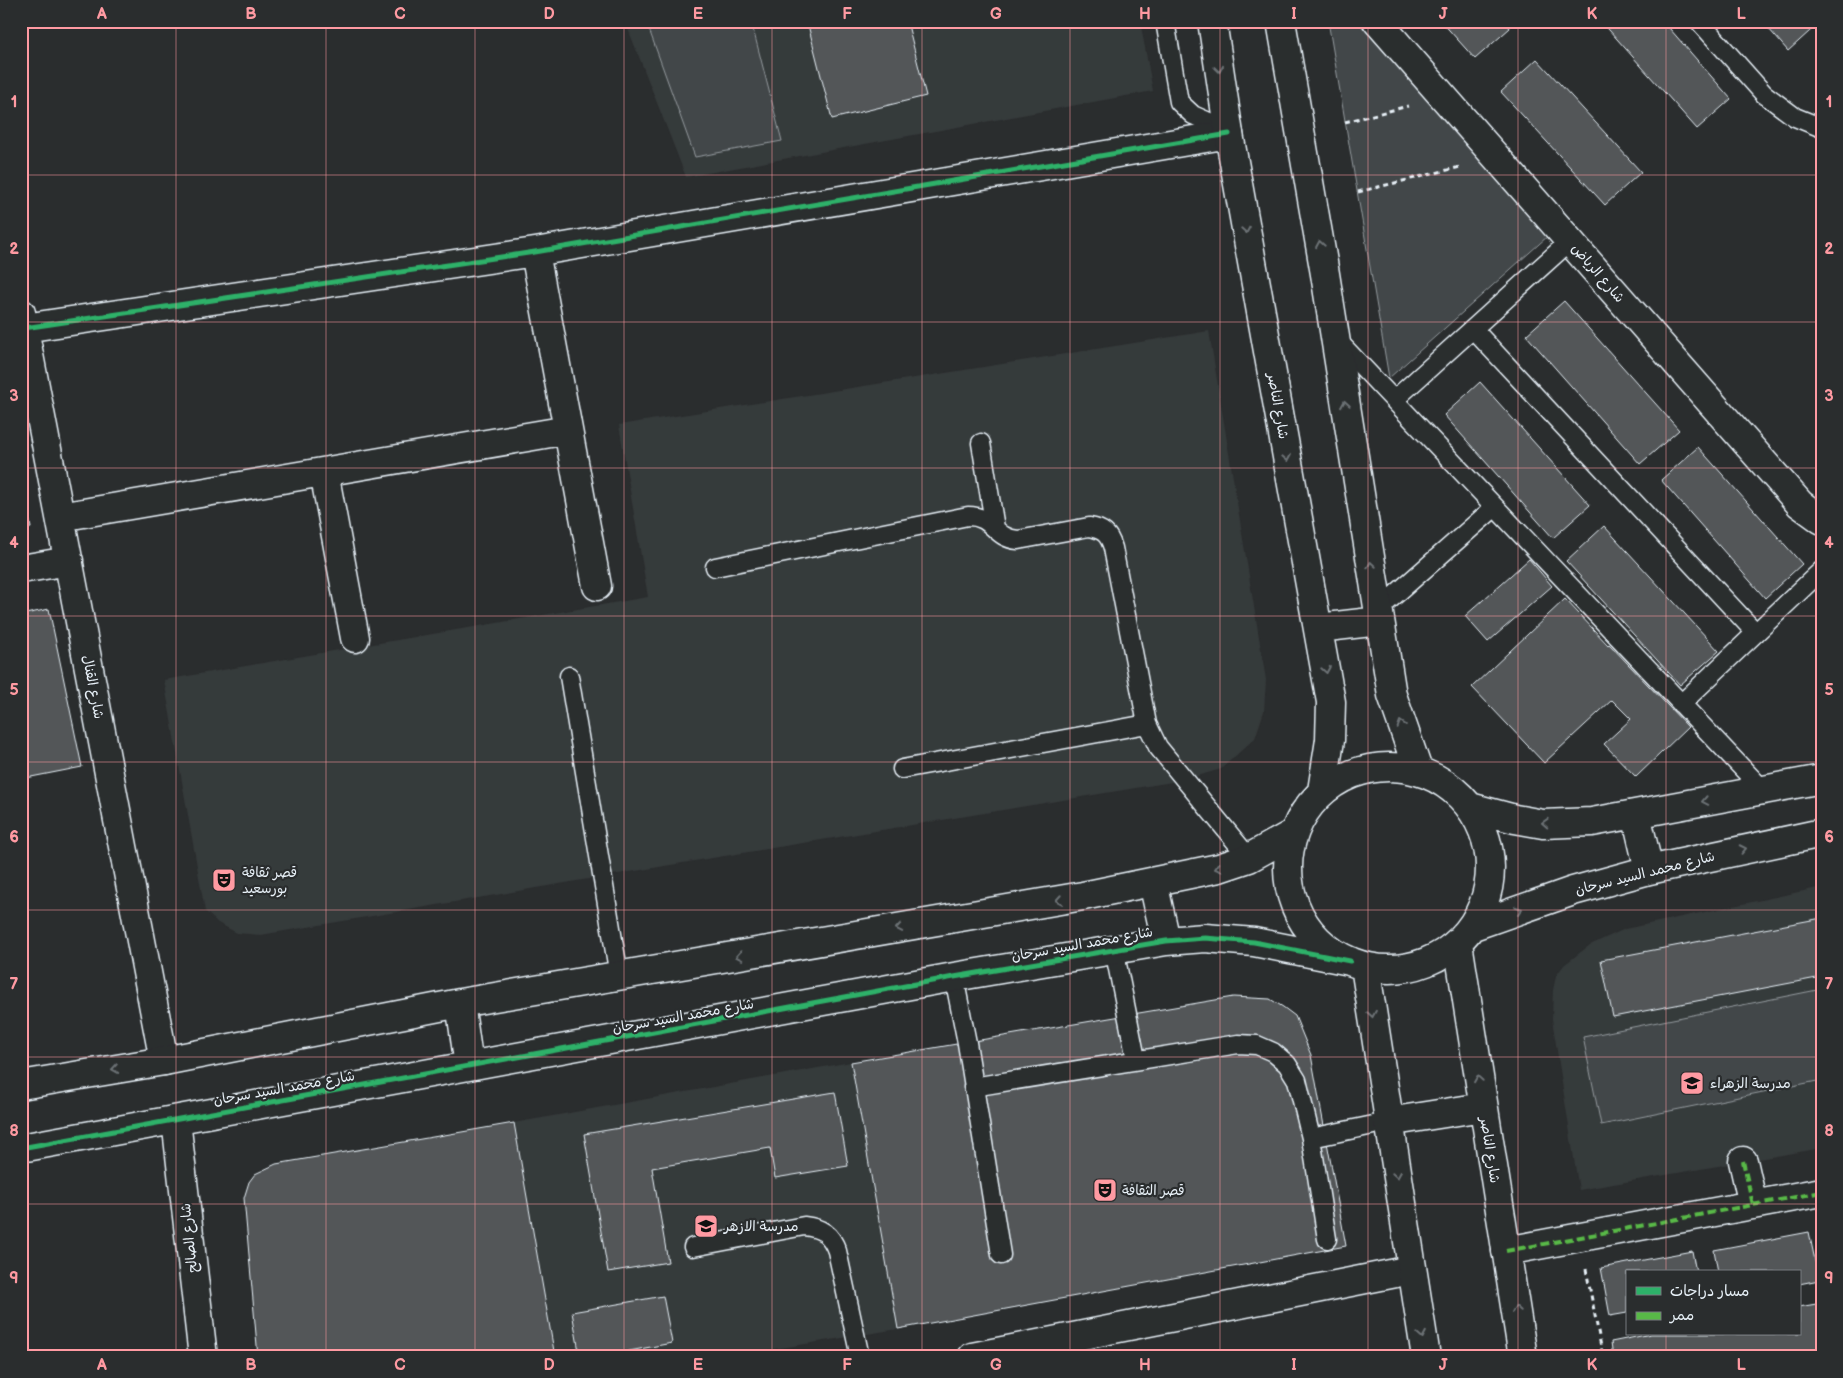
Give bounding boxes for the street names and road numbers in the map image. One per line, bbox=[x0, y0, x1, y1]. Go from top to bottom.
street label: شارع الرياض bbox=[1567, 240, 1628, 307]
street label: شارع الناصر bbox=[1263, 371, 1292, 441]
street label: شارع القنال bbox=[77, 654, 108, 721]
street label: شارع محمد السيد سرحان bbox=[1573, 847, 1717, 900]
street label: شارع محمد السيد سرحان bbox=[1010, 923, 1154, 966]
street label: شارع محمد السيد سرحان bbox=[611, 995, 755, 1038]
street label: شارع محمد السيد سرحان bbox=[212, 1067, 356, 1110]
street label: شارع الناصر bbox=[1475, 1115, 1504, 1185]
street label: شارع الصالح bbox=[177, 1202, 202, 1274]

